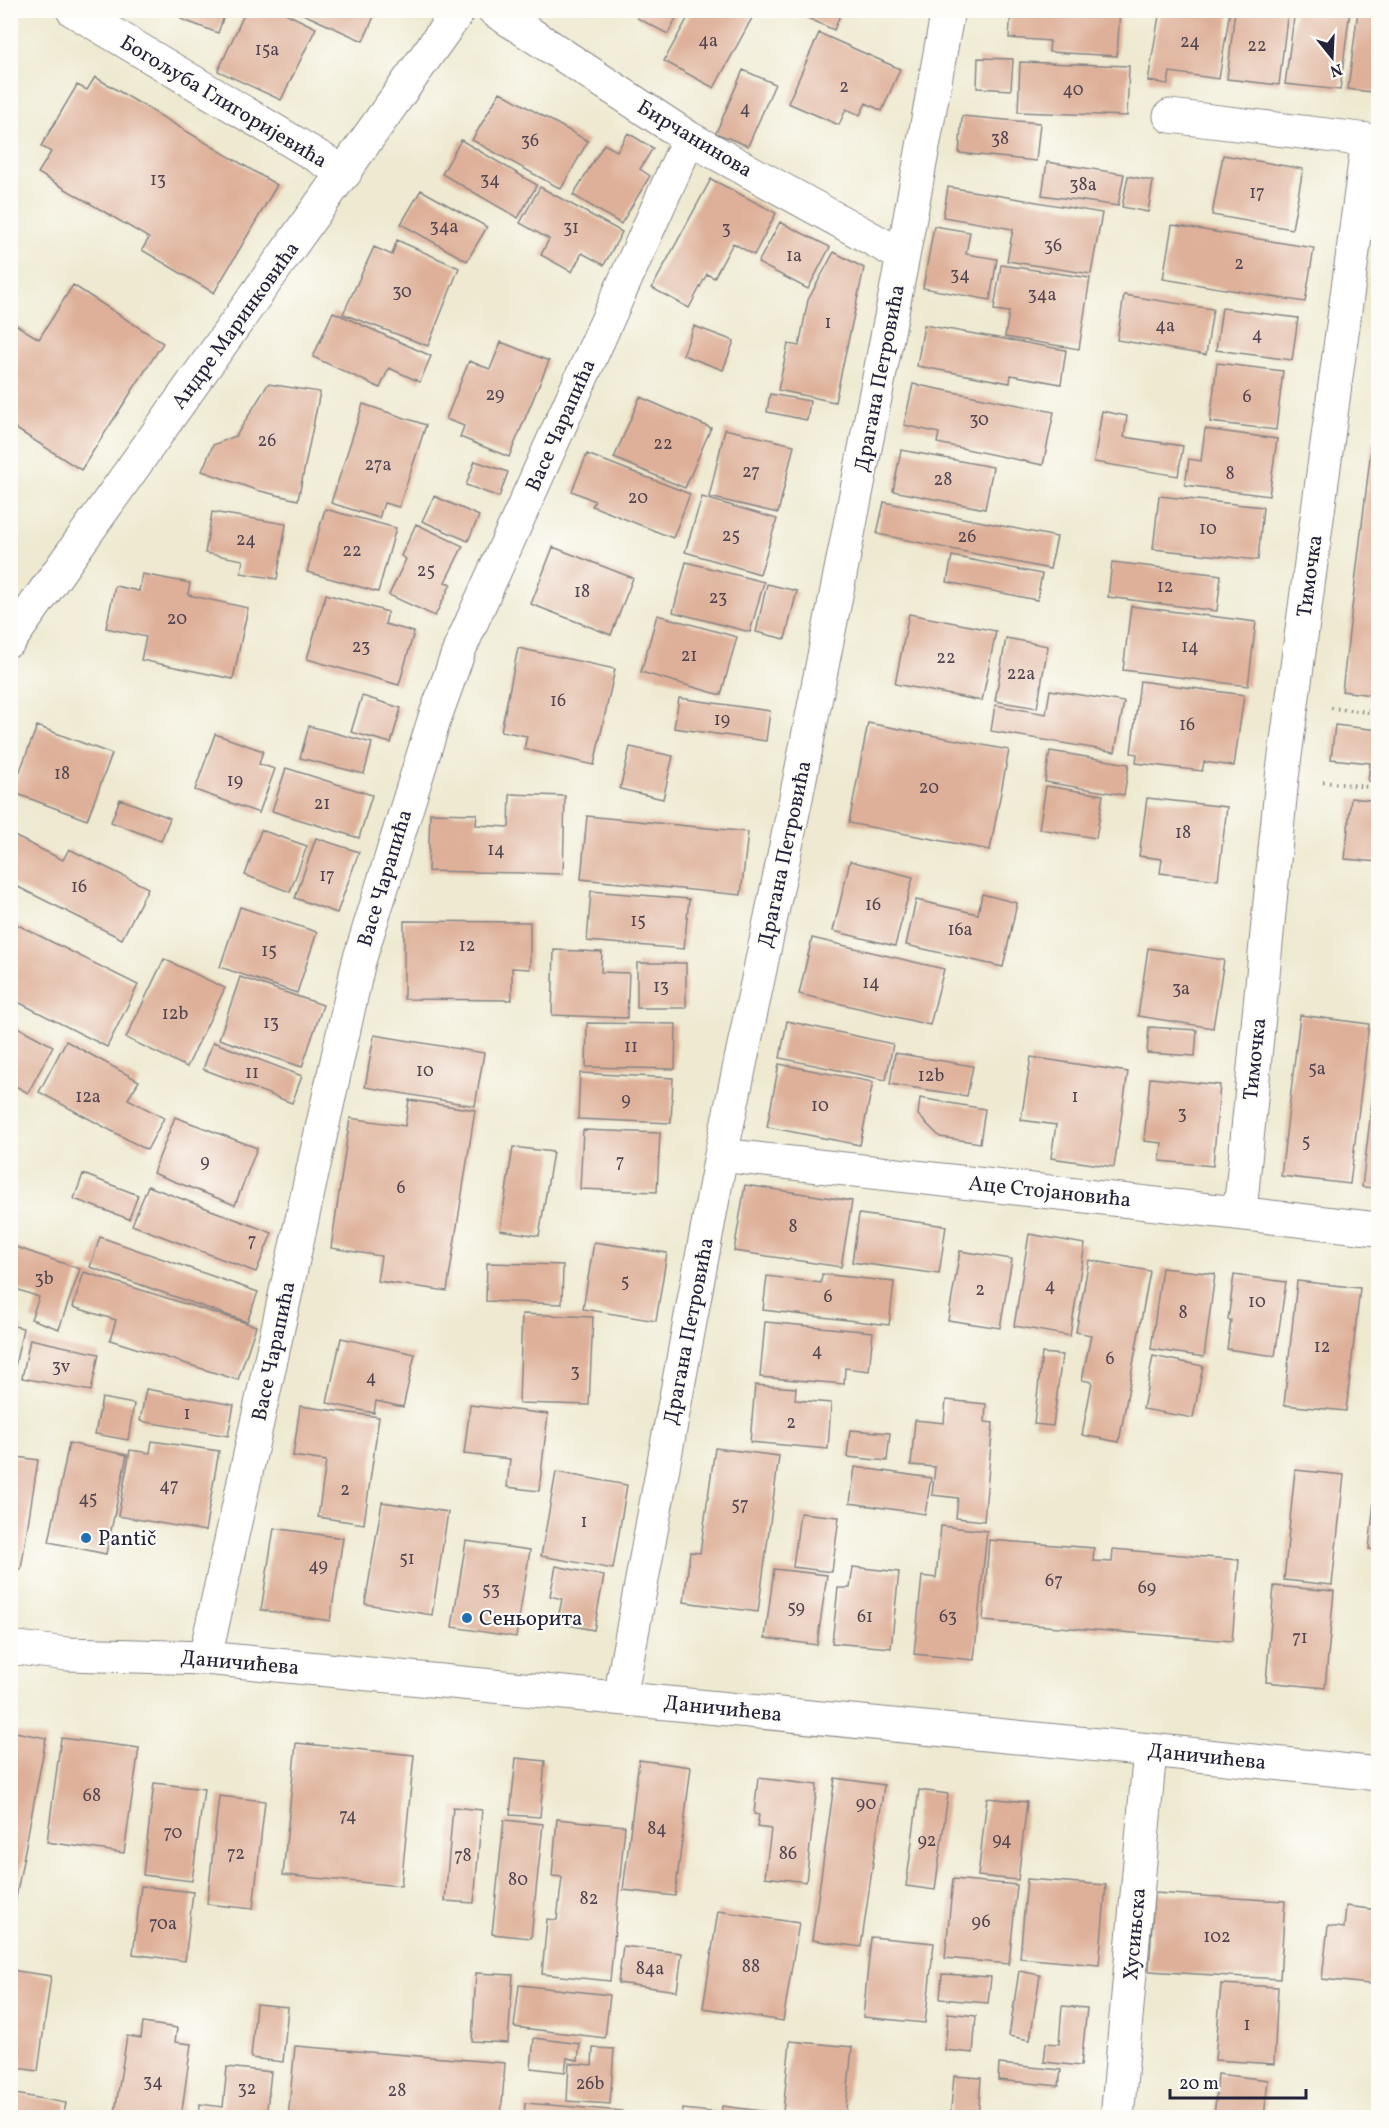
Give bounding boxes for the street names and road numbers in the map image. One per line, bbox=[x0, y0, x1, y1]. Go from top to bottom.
street label: Богољуба Глигоријевића bbox=[114, 29, 332, 176]
street label: Бирчанинова bbox=[631, 93, 757, 185]
street label: Андре Маринковића bbox=[165, 236, 307, 416]
street label: Драгана Петровића bbox=[848, 282, 913, 474]
street label: Васе Чарапића bbox=[519, 355, 604, 496]
street label: Тимочка bbox=[1290, 533, 1331, 619]
street label: Драгана Петровића bbox=[751, 758, 819, 950]
street label: Васе Чарапића bbox=[351, 806, 420, 951]
street label: Тимочка bbox=[1237, 1017, 1274, 1102]
street label: Аце Стојановића bbox=[967, 1170, 1133, 1215]
street label: Драгана Петровића bbox=[657, 1235, 722, 1427]
street label: Васе Чарапића bbox=[246, 1279, 303, 1424]
street label: Даничићева bbox=[179, 1644, 300, 1683]
street label: Даничићева bbox=[662, 1689, 783, 1730]
street label: Даничићева bbox=[1146, 1737, 1267, 1778]
street label: Хусињска bbox=[1117, 1887, 1154, 1982]

